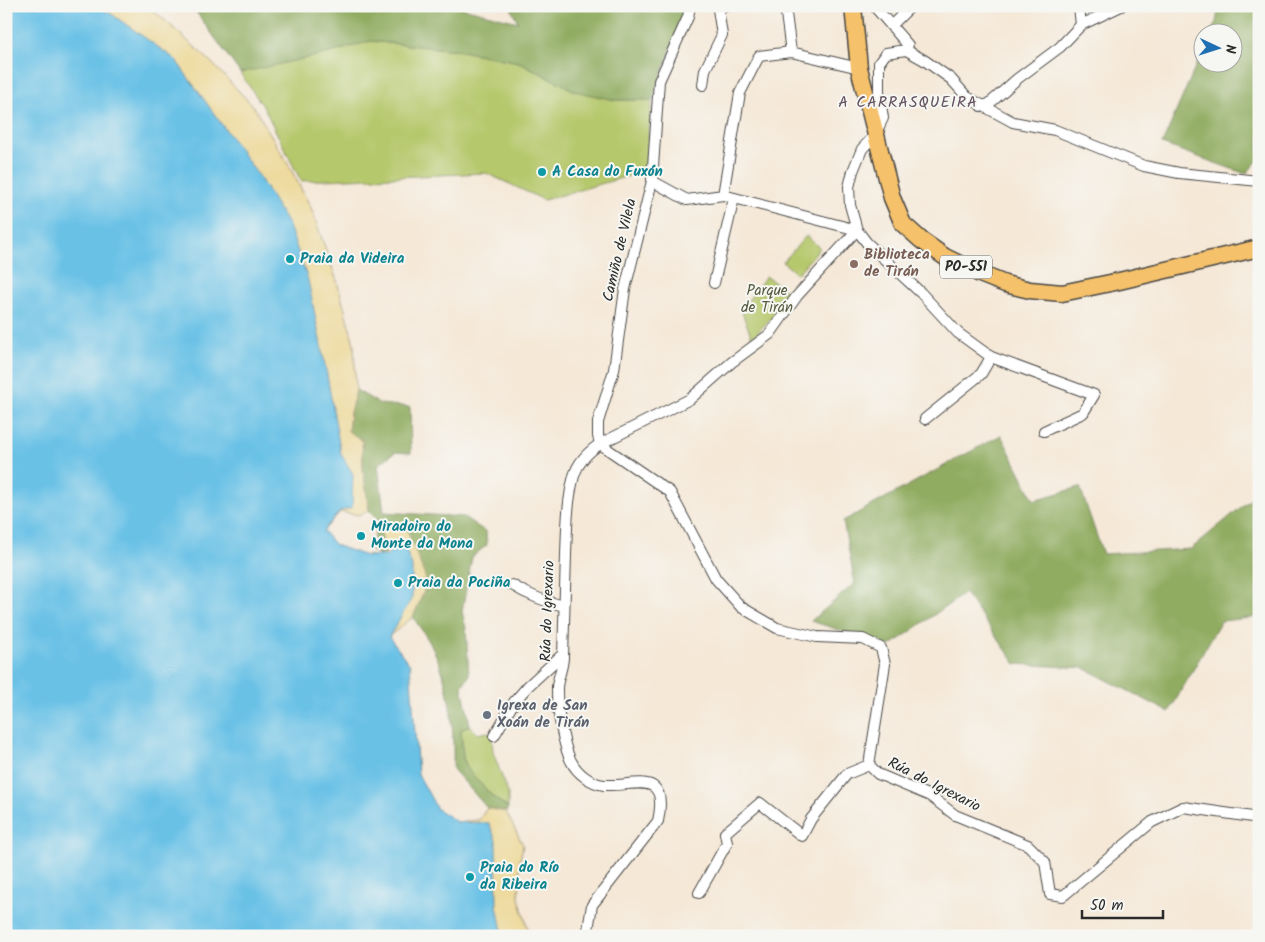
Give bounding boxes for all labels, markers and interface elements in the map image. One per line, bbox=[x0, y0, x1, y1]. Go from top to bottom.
north arrow bbox=[1192, 22, 1242, 72]
text: N bbox=[1219, 44, 1241, 54]
district label: A CARRASQUEIRA bbox=[838, 90, 978, 115]
place label: A Casa do Fuxón bbox=[552, 160, 663, 184]
marker: A Casa do Fuxón bbox=[536, 166, 548, 178]
street label: Camiño de Vilela bbox=[596, 196, 644, 304]
place label: Biblioteca de Tirán bbox=[864, 243, 930, 284]
place label: Praia da Videira bbox=[300, 247, 405, 271]
marker: Praia da Videira bbox=[284, 253, 296, 265]
road number: PO-551 bbox=[940, 256, 992, 278]
marker: Biblioteca de Tirán bbox=[848, 258, 860, 270]
park label: Parque de Tirán bbox=[741, 279, 793, 320]
place label: Miradoiro do Monte da Mona bbox=[371, 515, 473, 556]
marker: Miradoiro do Monte da Mona bbox=[355, 530, 367, 542]
street label: Rúa do Igrexario bbox=[534, 560, 562, 662]
place label: Praia da Pociña bbox=[408, 571, 511, 595]
marker: Praia da Pociña bbox=[392, 577, 404, 589]
place label: Igrexa de San Xoán de Tirán bbox=[496, 694, 589, 735]
marker: Igrexa de San Xoán de Tirán bbox=[481, 709, 493, 721]
street label: Rúa do Igrexario bbox=[883, 751, 985, 819]
place label: Praia do Río da Ribeira bbox=[480, 856, 559, 897]
marker: Praia do Río da Ribeira bbox=[464, 871, 476, 883]
scale bar bbox=[1082, 887, 1164, 919]
text: 50 m bbox=[1090, 894, 1124, 918]

